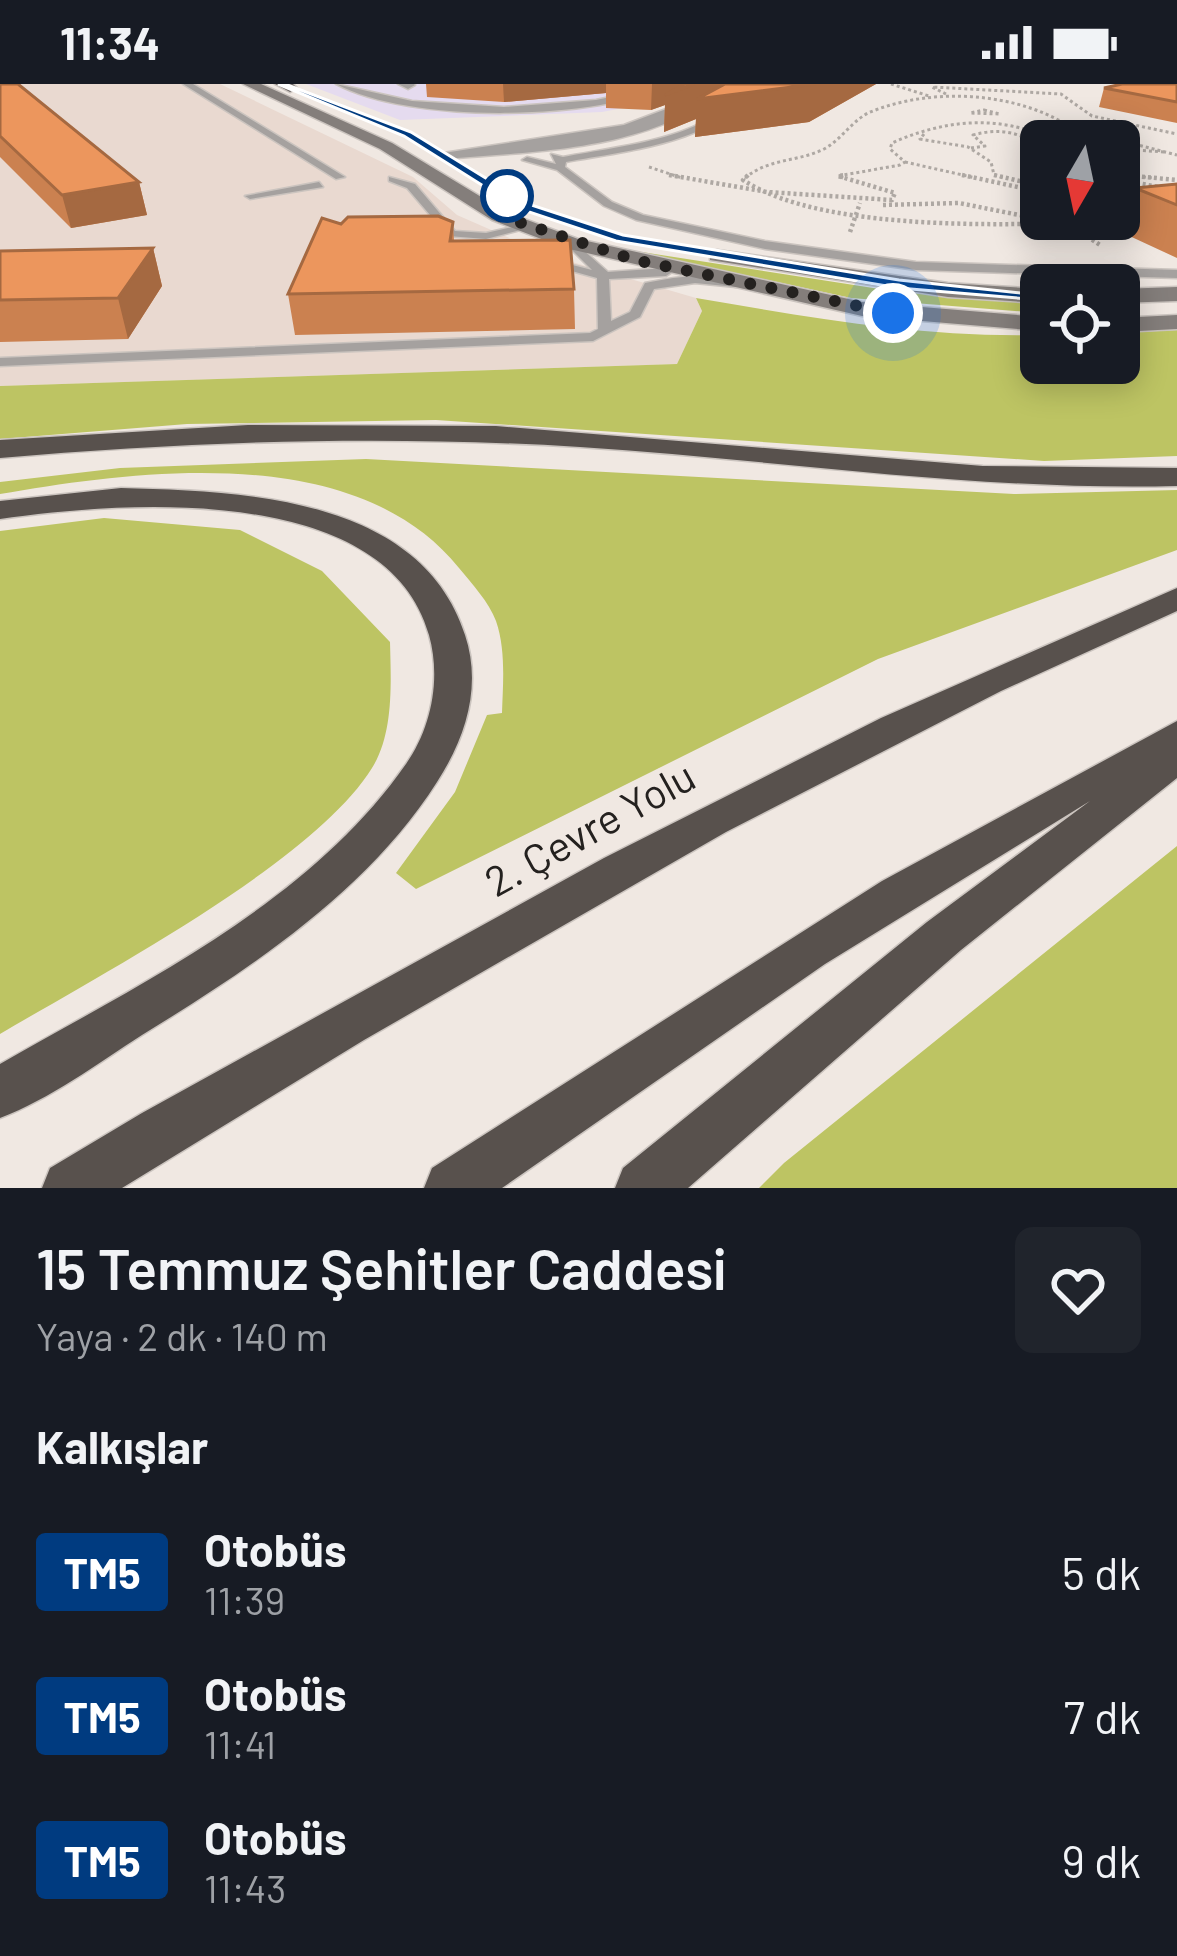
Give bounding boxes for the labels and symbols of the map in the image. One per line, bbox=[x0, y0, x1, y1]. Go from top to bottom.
north arrow bbox=[1020, 120, 1140, 240]
unlabelled marker bbox=[482, 171, 532, 221]
your location bbox=[863, 283, 923, 343]
street label: 2. Çevre Yolu bbox=[475, 749, 703, 905]

